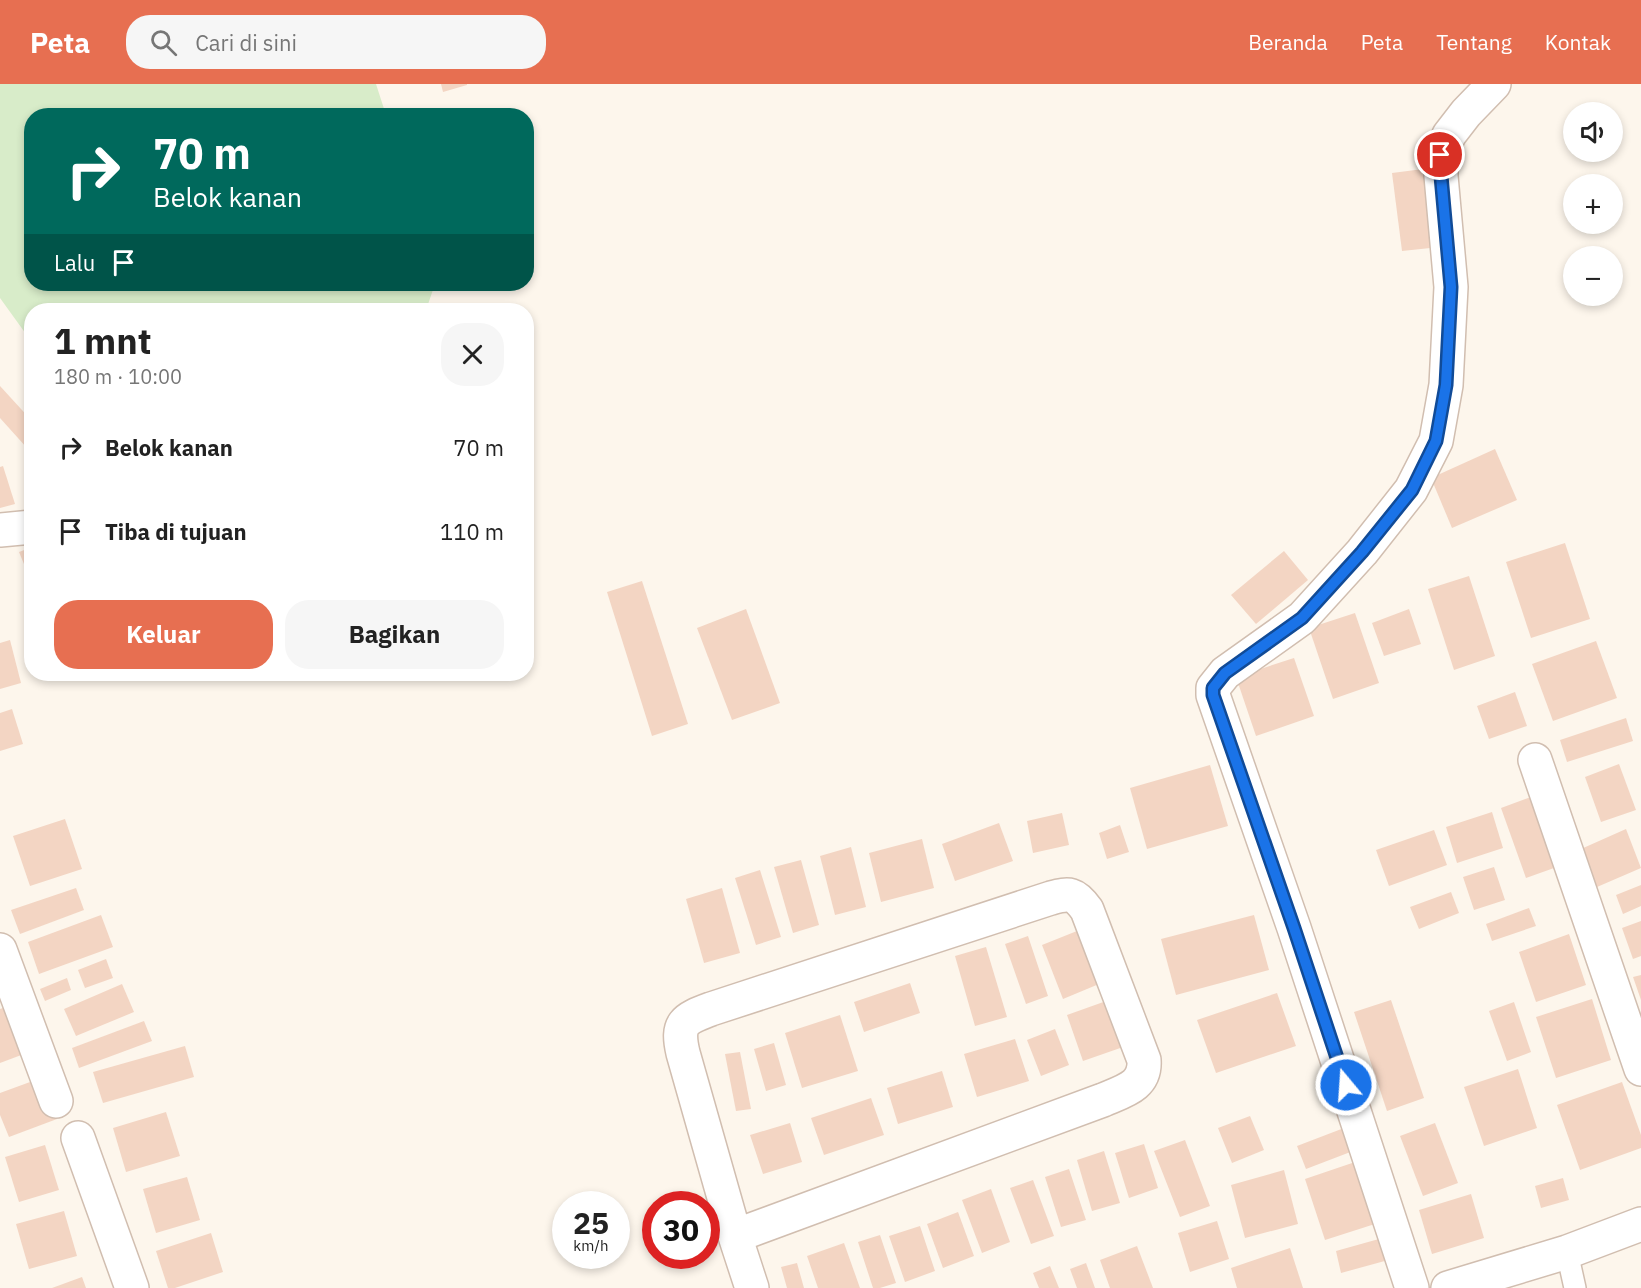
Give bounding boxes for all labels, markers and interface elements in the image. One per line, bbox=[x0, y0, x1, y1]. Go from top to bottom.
search box bbox=[126, 15, 546, 69]
text: Peta bbox=[30, 24, 90, 61]
icon: search bbox=[147, 26, 180, 59]
text: Cari di sini bbox=[195, 28, 297, 57]
text: Beranda bbox=[1248, 28, 1328, 56]
text: Peta bbox=[1361, 28, 1403, 56]
text: Tentang bbox=[1436, 28, 1512, 56]
text: Kontak bbox=[1545, 28, 1611, 56]
map controls bbox=[1563, 102, 1623, 306]
button: sound bbox=[1563, 102, 1623, 162]
text: 70 m bbox=[153, 126, 251, 181]
pin bbox=[1414, 129, 1465, 180]
icon: right bbox=[54, 132, 132, 210]
icon: arrive bbox=[1423, 138, 1456, 171]
button: + bbox=[1563, 174, 1623, 234]
text: Belok kanan bbox=[153, 179, 302, 214]
icon: arrive bbox=[107, 246, 140, 279]
button: − bbox=[1563, 246, 1623, 306]
text: Lalu bbox=[54, 248, 95, 277]
text: 1 mnt bbox=[54, 317, 152, 364]
button: close bbox=[441, 323, 504, 386]
text: 180 m · 10:00 bbox=[54, 363, 182, 390]
icon: right bbox=[54, 431, 87, 464]
text: Belok kanan bbox=[105, 433, 233, 462]
text: 70 m bbox=[453, 433, 504, 462]
icon: arrive bbox=[54, 515, 87, 548]
text: Tiba di tujuan bbox=[105, 517, 247, 546]
text: 110 m bbox=[440, 517, 504, 546]
button: Keluar bbox=[54, 600, 273, 669]
button: Bagikan bbox=[285, 600, 504, 669]
position arrow bbox=[1314, 1053, 1378, 1117]
speed limit sign: 30 bbox=[642, 1191, 720, 1269]
text: 25 bbox=[573, 1203, 609, 1242]
text: km/h bbox=[573, 1236, 609, 1255]

